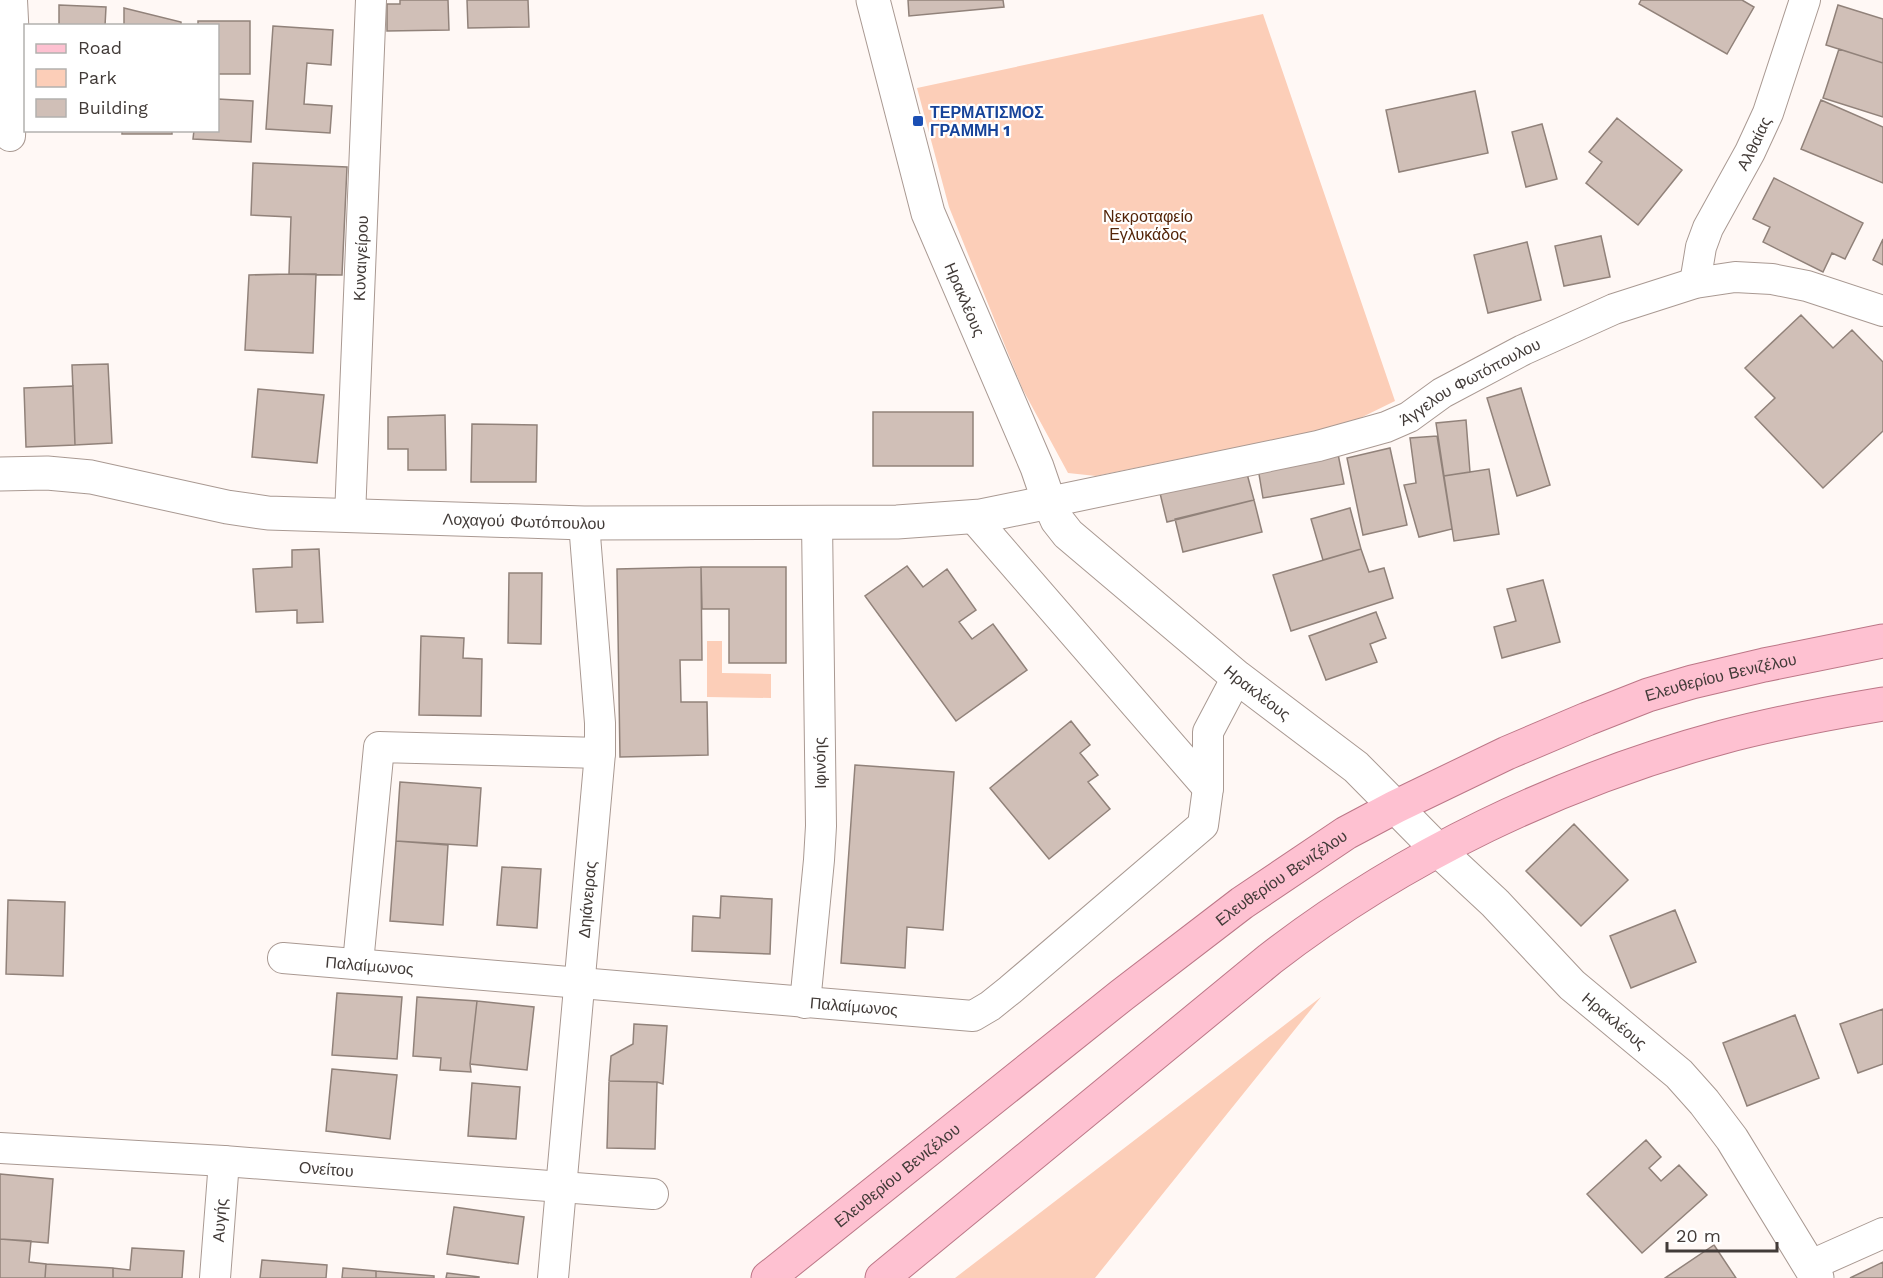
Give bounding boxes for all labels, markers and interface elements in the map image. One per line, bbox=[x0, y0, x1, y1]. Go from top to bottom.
legend bbox=[24, 24, 219, 132]
text: Road bbox=[78, 37, 122, 58]
text: Park bbox=[78, 67, 117, 88]
text: Building bbox=[78, 97, 148, 118]
place label: ΤΕΡΜΑΤΙΣΜΟΣ ΓΡΑΜΜΗ 1 bbox=[930, 103, 1044, 140]
street label: Αλθαίας bbox=[1732, 113, 1775, 173]
marker: ΤΕΡΜΑΤΙΣΜΟΣ ΓΡΑΜΜΗ 1 bbox=[911, 114, 925, 128]
park label: Νεκροταφείο Εγλυκάδος bbox=[1103, 207, 1193, 244]
street label: Κυναιγείρου bbox=[349, 215, 372, 301]
street label: Ηρακλέους bbox=[941, 260, 989, 339]
street label: Άγγελου Φωτόπουλου bbox=[1397, 334, 1543, 429]
street label: Λοχαγού Φωτόπουλου bbox=[442, 509, 605, 533]
street label: Ελευθερίου Βενιζέλου bbox=[1643, 649, 1798, 705]
street label: Ηρακλέους bbox=[1221, 661, 1295, 724]
street label: Ιφινόης bbox=[810, 737, 830, 789]
street label: Ελευθερίου Βενιζέλου bbox=[1212, 826, 1350, 929]
street label: Δηιάνειρας bbox=[574, 860, 600, 939]
street label: Παλαίμωνος bbox=[325, 952, 415, 978]
street label: Ηρακλέους bbox=[1578, 988, 1651, 1053]
street label: Παλαίμωνος bbox=[809, 993, 899, 1019]
street label: Ελευθερίου Βενιζέλου bbox=[830, 1119, 964, 1231]
street label: Ονείτου bbox=[298, 1157, 354, 1180]
street label: Αυγής bbox=[208, 1197, 231, 1243]
scale bar bbox=[1667, 1215, 1776, 1253]
text: 20 m bbox=[1676, 1225, 1721, 1246]

